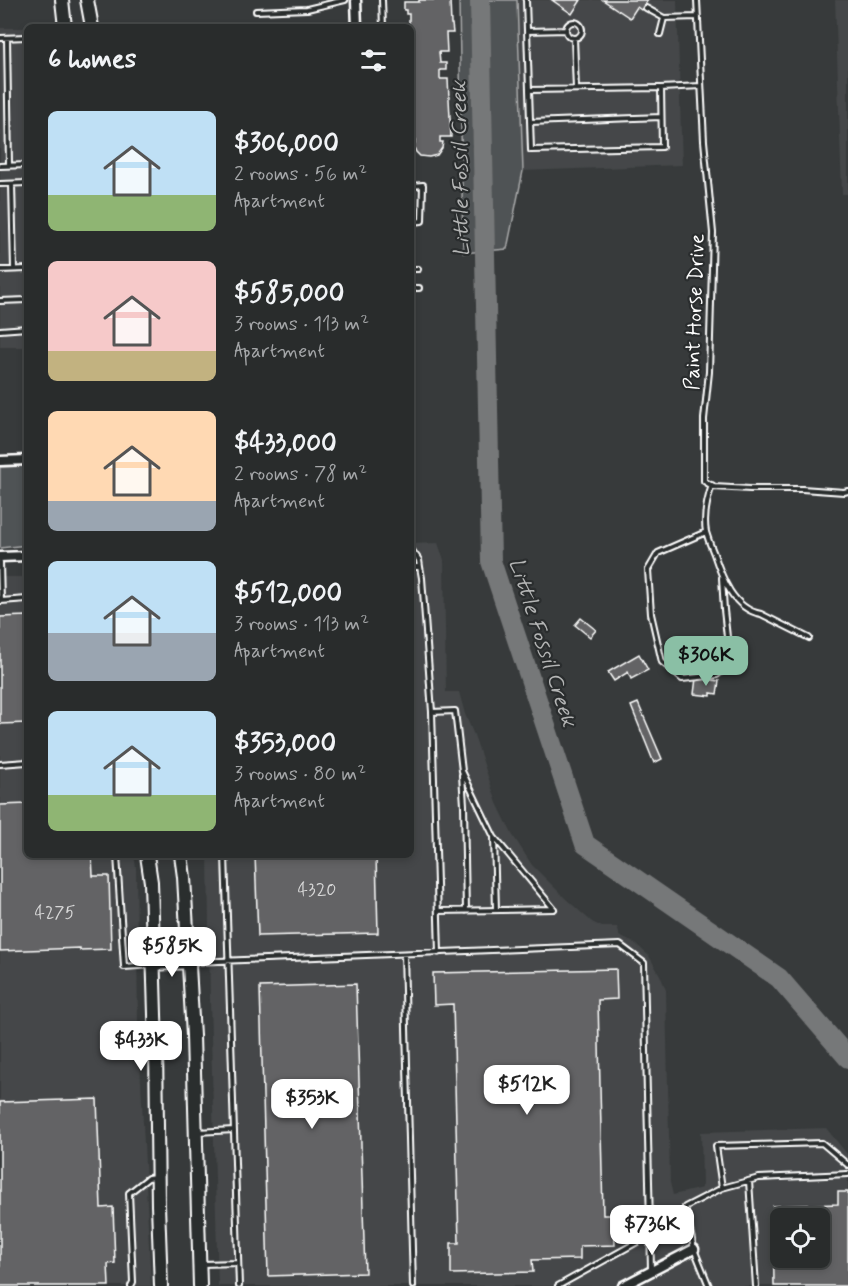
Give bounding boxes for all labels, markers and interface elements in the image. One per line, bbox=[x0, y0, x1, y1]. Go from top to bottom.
text: 6 homes bbox=[48, 43, 136, 77]
icon: filters bbox=[357, 44, 390, 77]
water label: Little Fossil Creek bbox=[445, 79, 477, 257]
text: $306,000 bbox=[234, 127, 339, 161]
icon: home bbox=[96, 135, 168, 207]
text: 2 rooms · 56 m² bbox=[234, 161, 367, 188]
text: Apartment bbox=[234, 188, 325, 215]
street label: Paint Horse Drive bbox=[678, 233, 712, 391]
text: $585,000 bbox=[234, 277, 344, 311]
icon: home bbox=[96, 285, 168, 357]
text: 3 rooms · 113 m² bbox=[234, 311, 369, 338]
text: Apartment bbox=[234, 338, 325, 365]
text: $433,000 bbox=[234, 427, 337, 461]
icon: home bbox=[96, 435, 168, 507]
text: 2 rooms · 78 m² bbox=[234, 461, 367, 488]
text: Apartment bbox=[234, 488, 325, 515]
water label: Little Fossil Creek bbox=[502, 555, 583, 732]
text: $512,000 bbox=[234, 577, 342, 611]
icon: home bbox=[96, 585, 168, 657]
text: 3 rooms · 113 m² bbox=[234, 611, 369, 638]
pin: $306K bbox=[664, 636, 748, 687]
text: Apartment bbox=[234, 638, 325, 665]
text: $306K bbox=[678, 642, 734, 669]
text: $353,000 bbox=[234, 727, 336, 761]
icon: home bbox=[96, 735, 168, 807]
text: 3 rooms · 80 m² bbox=[234, 761, 366, 788]
text: Apartment bbox=[234, 788, 325, 815]
house number: 4320 bbox=[298, 878, 336, 902]
house number: 4275 bbox=[35, 901, 76, 925]
pin: $585K bbox=[130, 927, 214, 978]
text: $585K bbox=[142, 933, 202, 960]
pin: $433K bbox=[99, 1021, 183, 1072]
text: $433K bbox=[114, 1027, 168, 1054]
pin: $512K bbox=[485, 1065, 569, 1116]
text: $512K bbox=[498, 1071, 556, 1098]
pin: $353K bbox=[270, 1079, 354, 1130]
text: $353K bbox=[285, 1085, 339, 1112]
pin: $736K bbox=[610, 1205, 694, 1256]
map controls bbox=[770, 1208, 830, 1268]
button: locate bbox=[770, 1208, 830, 1268]
text: $736K bbox=[624, 1211, 680, 1238]

